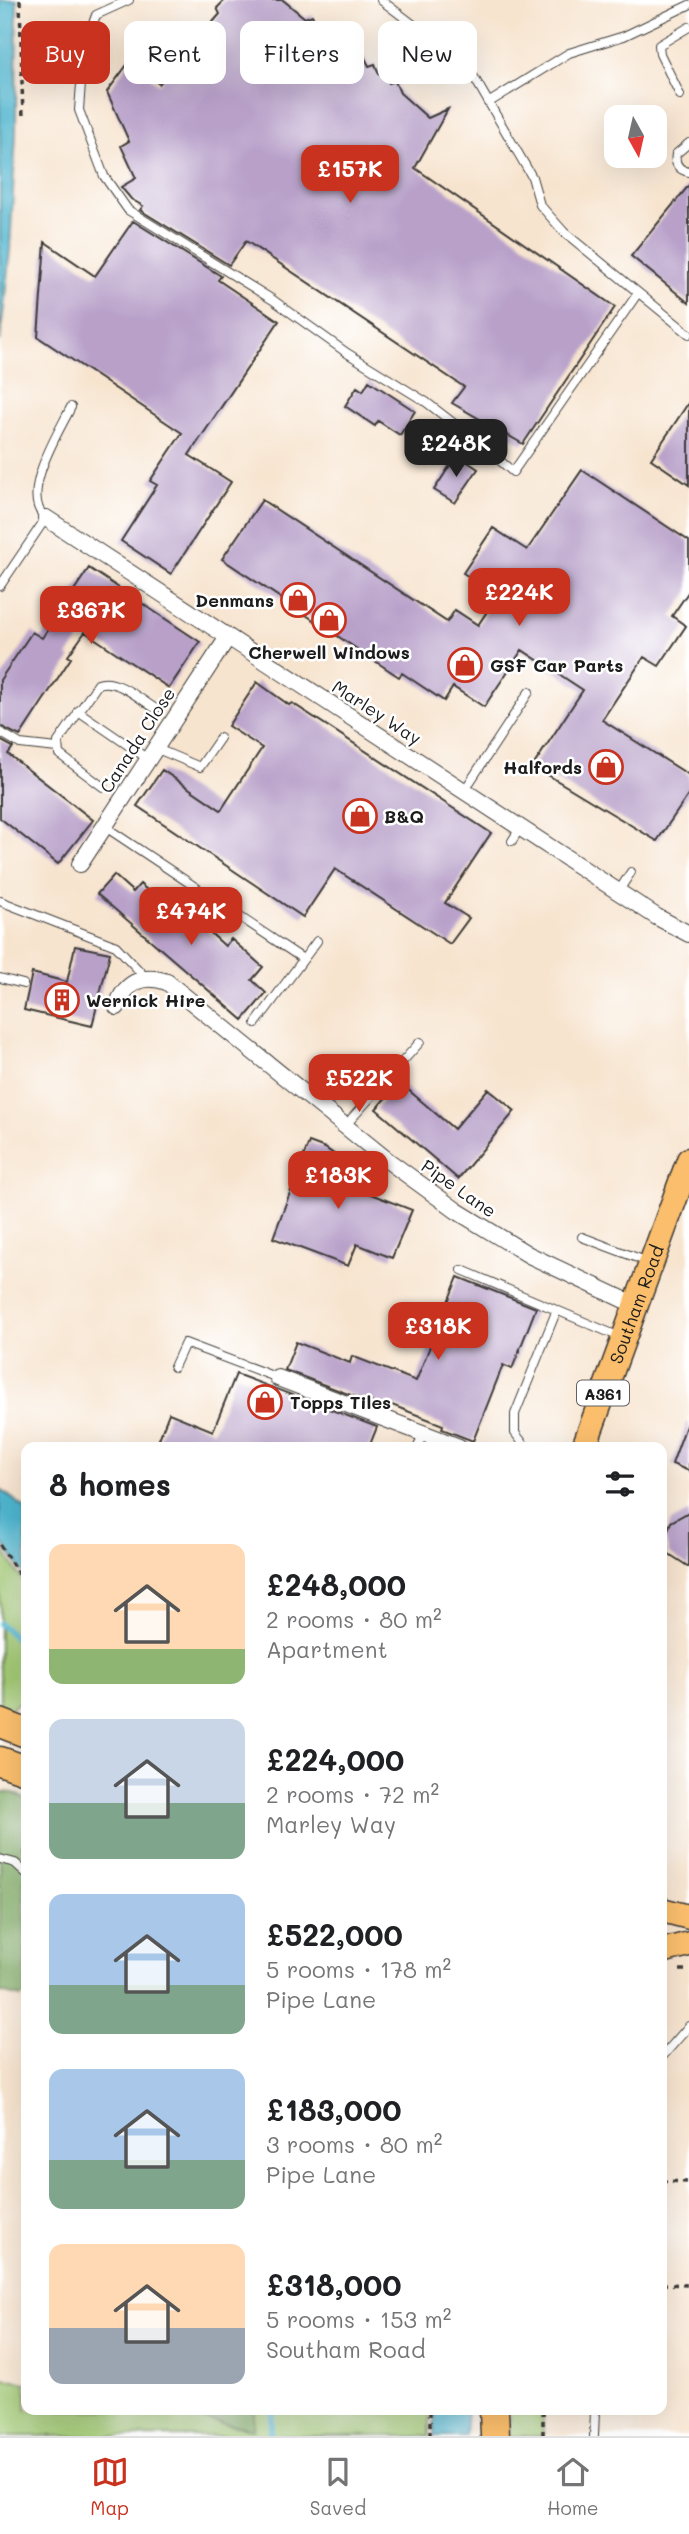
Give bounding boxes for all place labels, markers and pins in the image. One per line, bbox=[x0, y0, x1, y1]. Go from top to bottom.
pin: £157K bbox=[301, 146, 399, 205]
pin: £248K bbox=[407, 420, 505, 479]
pin: £224K bbox=[470, 568, 568, 628]
shop icon: Denmans bbox=[279, 581, 317, 619]
pin: £367K bbox=[42, 586, 140, 646]
place label: Denmans bbox=[195, 588, 274, 612]
shop icon: Cherwell Windows bbox=[310, 601, 348, 639]
place label: Cherwell Windows bbox=[248, 640, 410, 664]
shop icon: GSF Car Parts bbox=[446, 646, 484, 684]
place label: GSF Car Parts bbox=[490, 653, 623, 677]
shop icon: Halfords bbox=[587, 748, 625, 786]
place label: Halfords bbox=[503, 755, 582, 779]
shop icon: B&Q bbox=[341, 797, 379, 835]
place label: B&Q bbox=[384, 804, 424, 828]
pin: £474K bbox=[142, 888, 240, 947]
building icon: Wernick Hire bbox=[43, 981, 81, 1019]
place label: Wernick Hire bbox=[86, 988, 206, 1012]
pin: £522K bbox=[310, 1054, 408, 1114]
pin: £183K bbox=[289, 1152, 387, 1211]
pin: £318K bbox=[389, 1302, 487, 1362]
shop icon: Topps Tiles bbox=[246, 1383, 284, 1421]
place label: Topps Tiles bbox=[290, 1390, 391, 1414]

